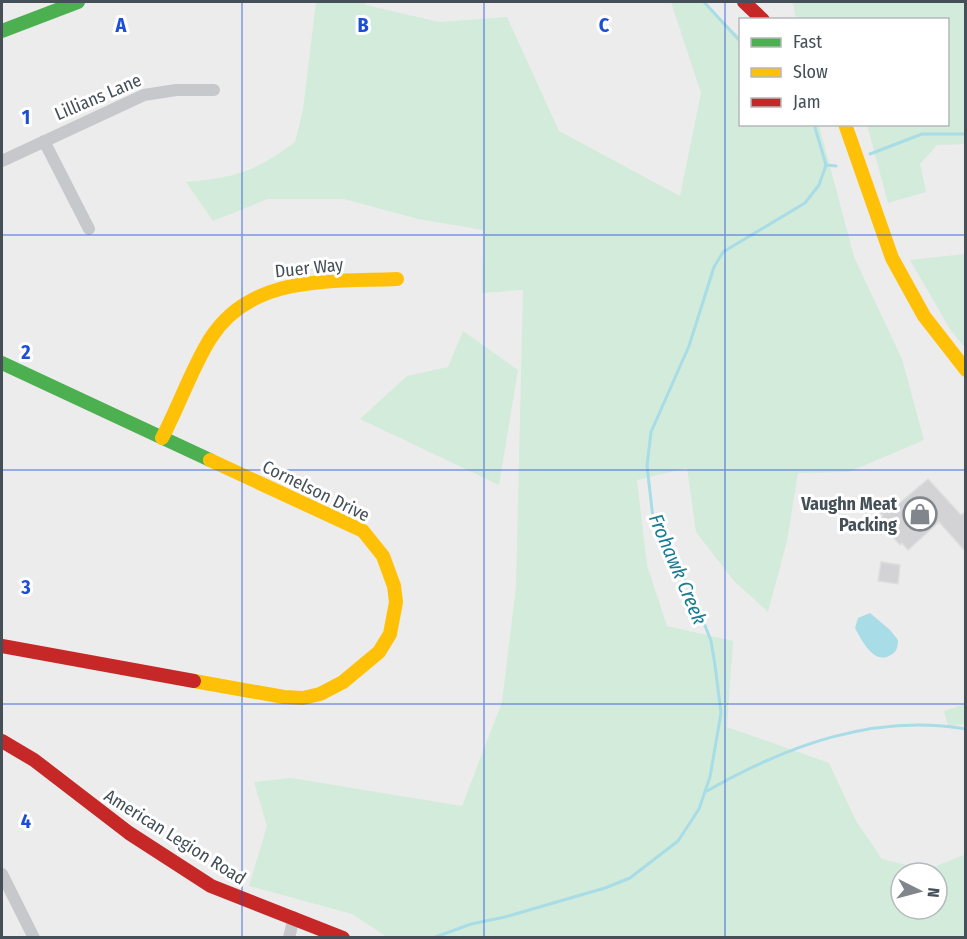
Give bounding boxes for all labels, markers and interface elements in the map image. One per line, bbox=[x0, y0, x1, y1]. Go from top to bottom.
text: A bbox=[115, 13, 128, 37]
text: B bbox=[357, 13, 369, 37]
text: C bbox=[599, 13, 610, 37]
legend bbox=[739, 18, 949, 126]
text: Fast bbox=[793, 31, 822, 53]
text: Slow bbox=[793, 61, 828, 83]
street label: Lillians Lane bbox=[51, 69, 145, 125]
text: Jam bbox=[793, 91, 821, 113]
text: 1 bbox=[22, 105, 30, 129]
street label: Duer Way bbox=[274, 253, 344, 283]
text: 2 bbox=[20, 340, 31, 364]
street label: Cornelson Drive bbox=[259, 456, 373, 526]
place label: Vaughn Meat Packing bbox=[800, 493, 898, 536]
shop icon: Vaughn Meat Packing bbox=[902, 496, 938, 532]
water label: Frohawk Creek bbox=[644, 510, 712, 628]
text: 3 bbox=[20, 575, 31, 599]
street label: American Legion Road bbox=[100, 784, 250, 890]
text: 4 bbox=[21, 809, 31, 833]
north arrow bbox=[889, 861, 949, 921]
text: N bbox=[923, 887, 943, 898]

